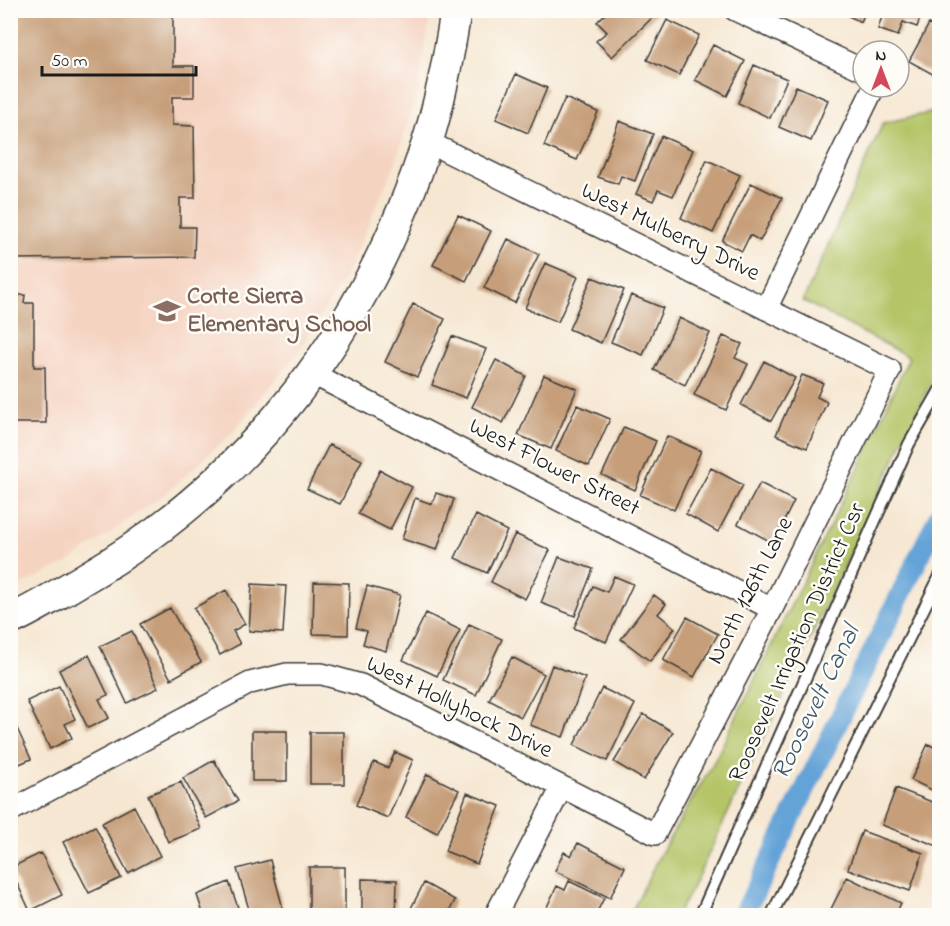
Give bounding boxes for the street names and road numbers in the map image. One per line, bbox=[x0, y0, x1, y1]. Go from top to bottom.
street label: West Mulberry Drive bbox=[574, 174, 766, 293]
street label: West Flower Street bbox=[462, 410, 646, 526]
street label: Roosevelt Irrigation District Csr bbox=[720, 497, 876, 788]
street label: North 126th Lane bbox=[699, 511, 803, 671]
street label: West Hollyhock Drive bbox=[359, 648, 559, 769]

